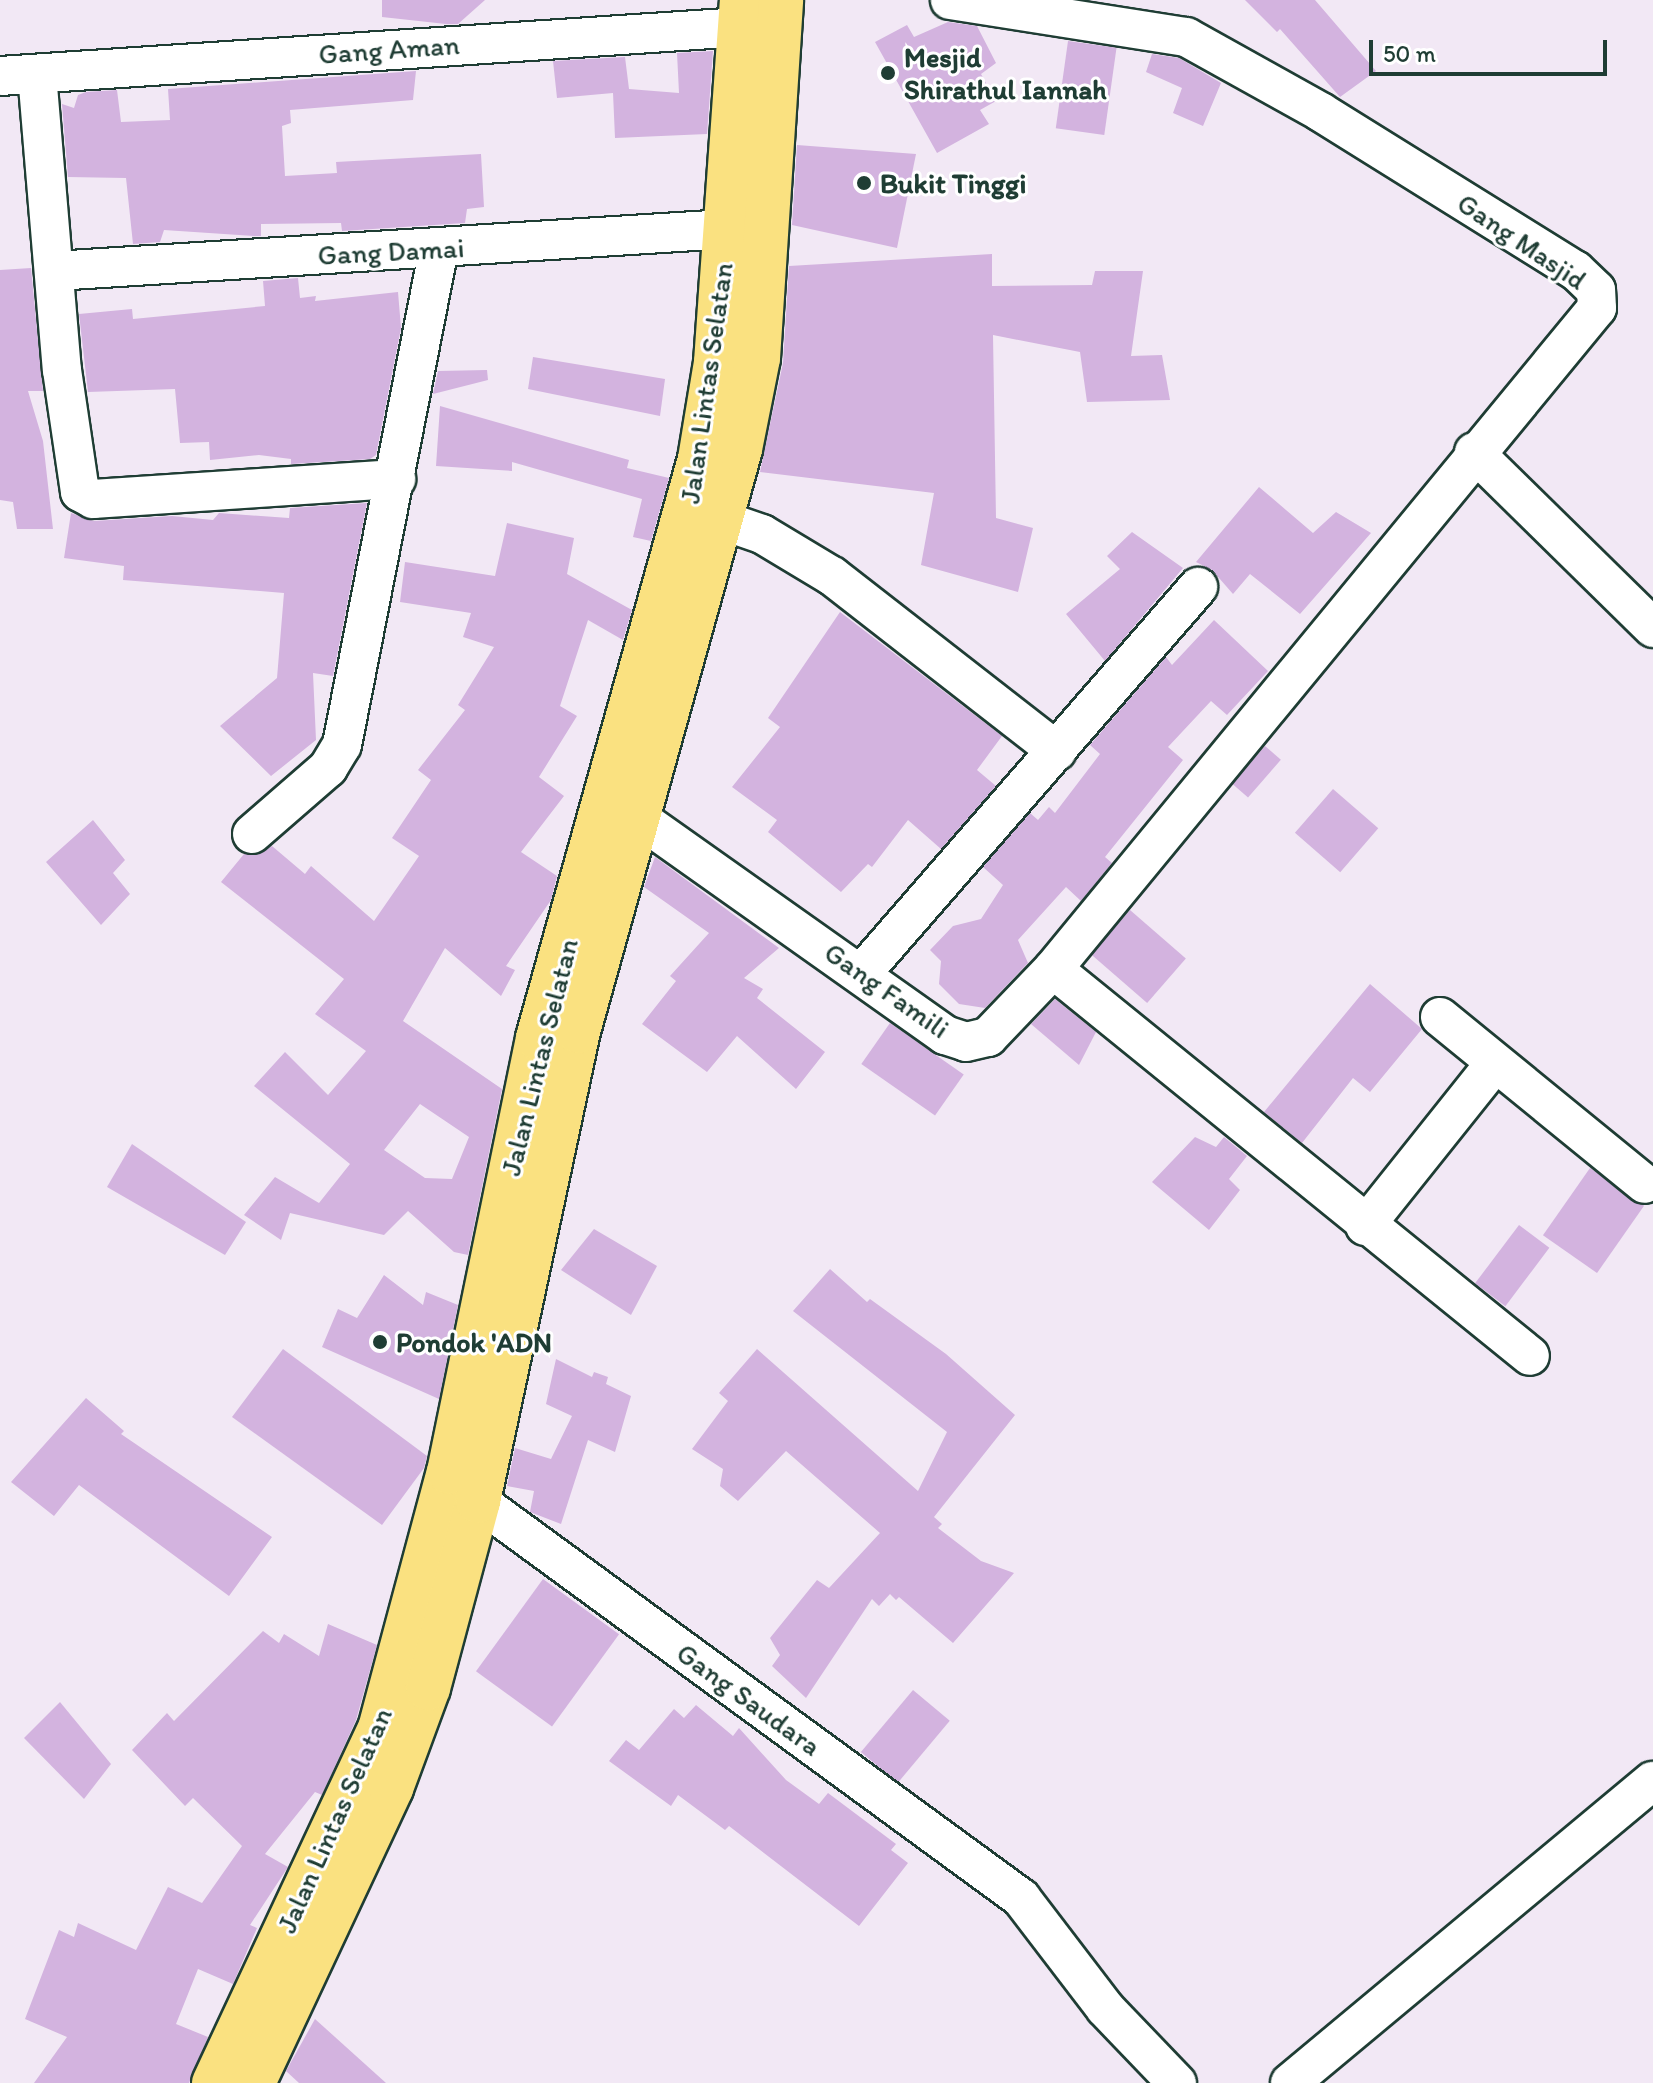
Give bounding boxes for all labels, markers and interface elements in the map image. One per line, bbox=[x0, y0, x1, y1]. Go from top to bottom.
scale bar bbox=[1373, 24, 1611, 74]
street label: Gang Aman bbox=[317, 27, 461, 71]
text: 50 m bbox=[1383, 39, 1436, 68]
place label: Mesjid Shirathul Iannah bbox=[904, 40, 1106, 106]
marker: Mesjid Shirathul Iannah bbox=[879, 64, 897, 82]
place label: Bukit Tinggi bbox=[880, 166, 1026, 200]
marker: Bukit Tinggi bbox=[855, 174, 873, 192]
street label: Gang Masjid bbox=[1451, 186, 1593, 296]
street label: Gang Damai bbox=[316, 230, 466, 272]
street label: Jalan Lintas Selatan bbox=[672, 261, 740, 505]
street label: Jalan Lintas Selatan bbox=[493, 935, 585, 1179]
street label: Gang Famili bbox=[818, 935, 956, 1045]
place label: Pondok 'ADN bbox=[396, 1325, 552, 1359]
marker: Pondok 'ADN bbox=[371, 1333, 389, 1351]
street label: Gang Saudara bbox=[670, 1635, 828, 1763]
street label: Jalan Lintas Selatan bbox=[269, 1702, 399, 1938]

